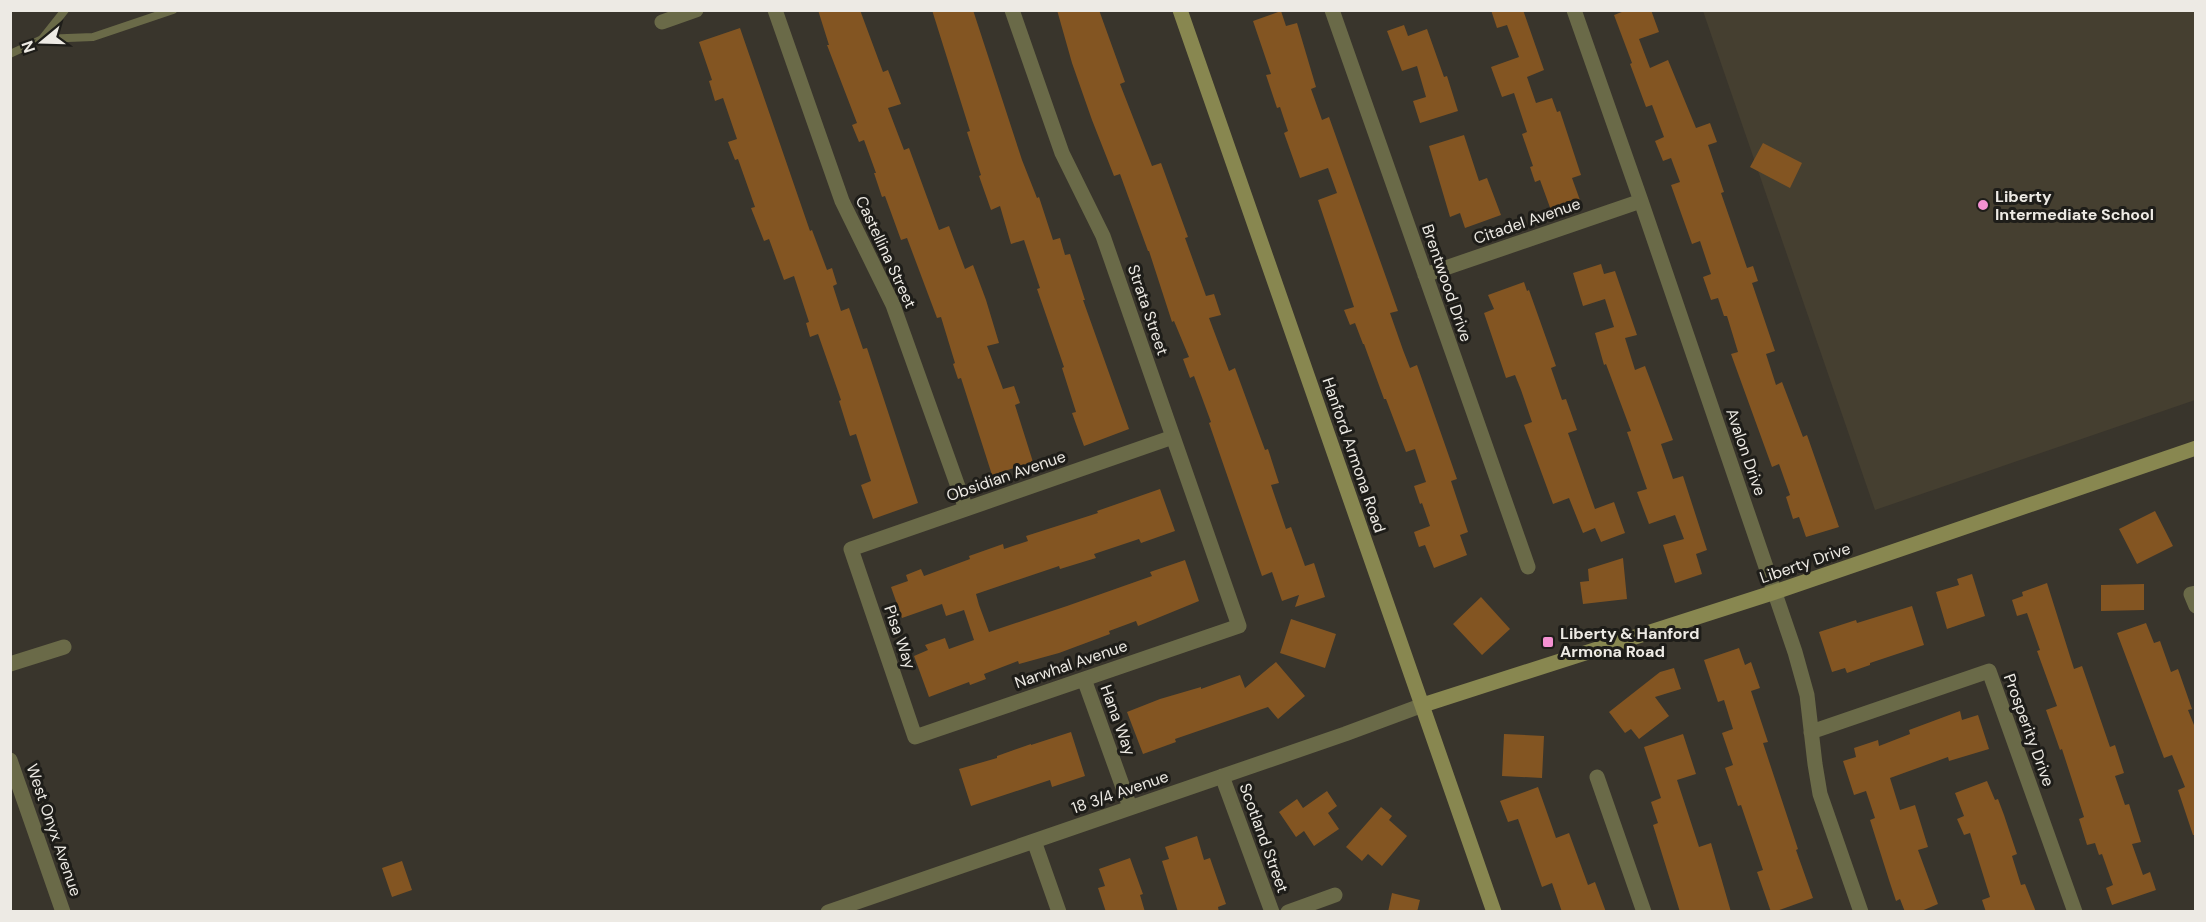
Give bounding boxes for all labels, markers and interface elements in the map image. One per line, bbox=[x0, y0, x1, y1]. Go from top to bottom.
north arrow bbox=[12, 12, 72, 72]
text: N bbox=[16, 38, 40, 56]
place label: Liberty Intermediate School bbox=[1995, 186, 2154, 225]
street label: Castellina Street bbox=[851, 193, 921, 311]
street label: Citadel Avenue bbox=[1471, 193, 1583, 249]
marker: Liberty Intermediate School bbox=[1976, 198, 1990, 212]
street label: Brentwood Drive bbox=[1417, 221, 1477, 345]
street label: Strata Street bbox=[1123, 262, 1173, 358]
street label: Hanford Armona Road bbox=[1318, 375, 1390, 535]
street label: Avalon Drive bbox=[1721, 406, 1771, 498]
street label: Obsidian Avenue bbox=[944, 446, 1068, 506]
street label: Liberty Drive bbox=[1757, 538, 1853, 588]
street label: Pisa Way bbox=[879, 602, 921, 672]
place label: Liberty & Hanford Armona Road bbox=[1560, 623, 1700, 662]
street label: Narwhal Avenue bbox=[1012, 635, 1130, 693]
marker: Liberty & Hanford Armona Road bbox=[1541, 635, 1555, 649]
street label: Prosperity Drive bbox=[1999, 671, 2059, 789]
street label: Hana Way bbox=[1096, 682, 1141, 758]
street label: West Onyx Avenue bbox=[21, 761, 87, 899]
street label: 18 3/4 Avenue bbox=[1069, 766, 1171, 818]
street label: Scotland Street bbox=[1234, 780, 1294, 896]

